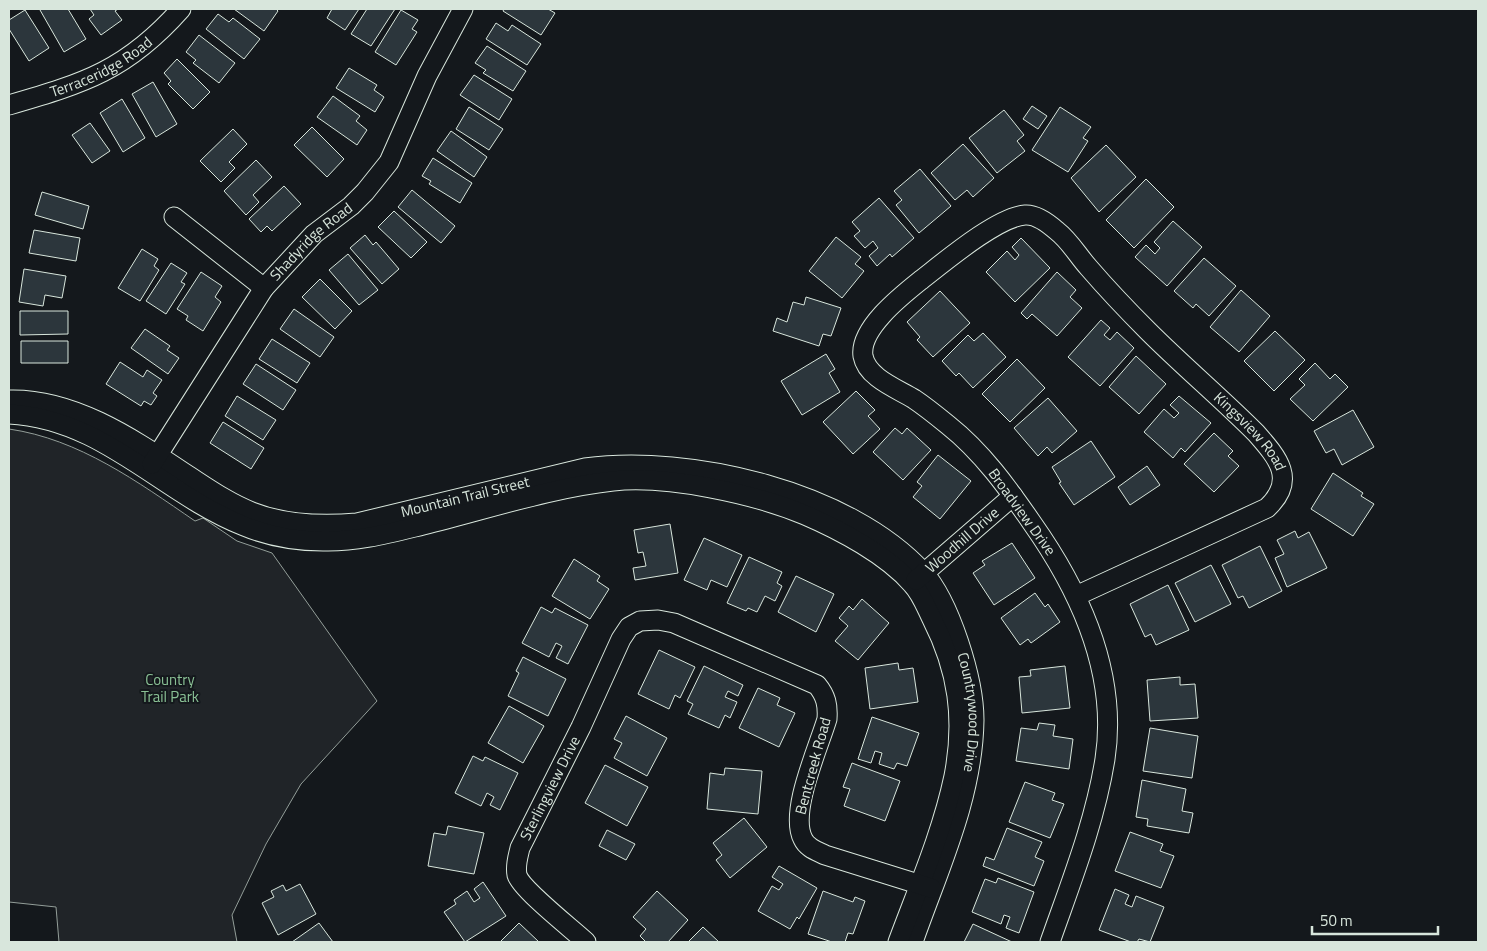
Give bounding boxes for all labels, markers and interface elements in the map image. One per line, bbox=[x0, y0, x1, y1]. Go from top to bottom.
street label: Terraceridge Road bbox=[47, 31, 157, 103]
street label: Shadyridge Road bbox=[264, 197, 357, 286]
street label: Kingsview Road bbox=[1209, 386, 1292, 474]
street label: Broadview Drive bbox=[983, 463, 1062, 560]
street label: Mountain Trail Street bbox=[398, 470, 533, 523]
street label: Woodhill Drive bbox=[920, 501, 1004, 578]
street label: Countrywood Drive bbox=[952, 650, 986, 774]
park label: Country Trail Park bbox=[141, 668, 199, 708]
street label: Bentcreek Road bbox=[788, 715, 837, 817]
street label: Sterlingview Drive bbox=[514, 732, 586, 844]
scale bar bbox=[1312, 904, 1438, 936]
text: 50 m bbox=[1320, 909, 1353, 932]

